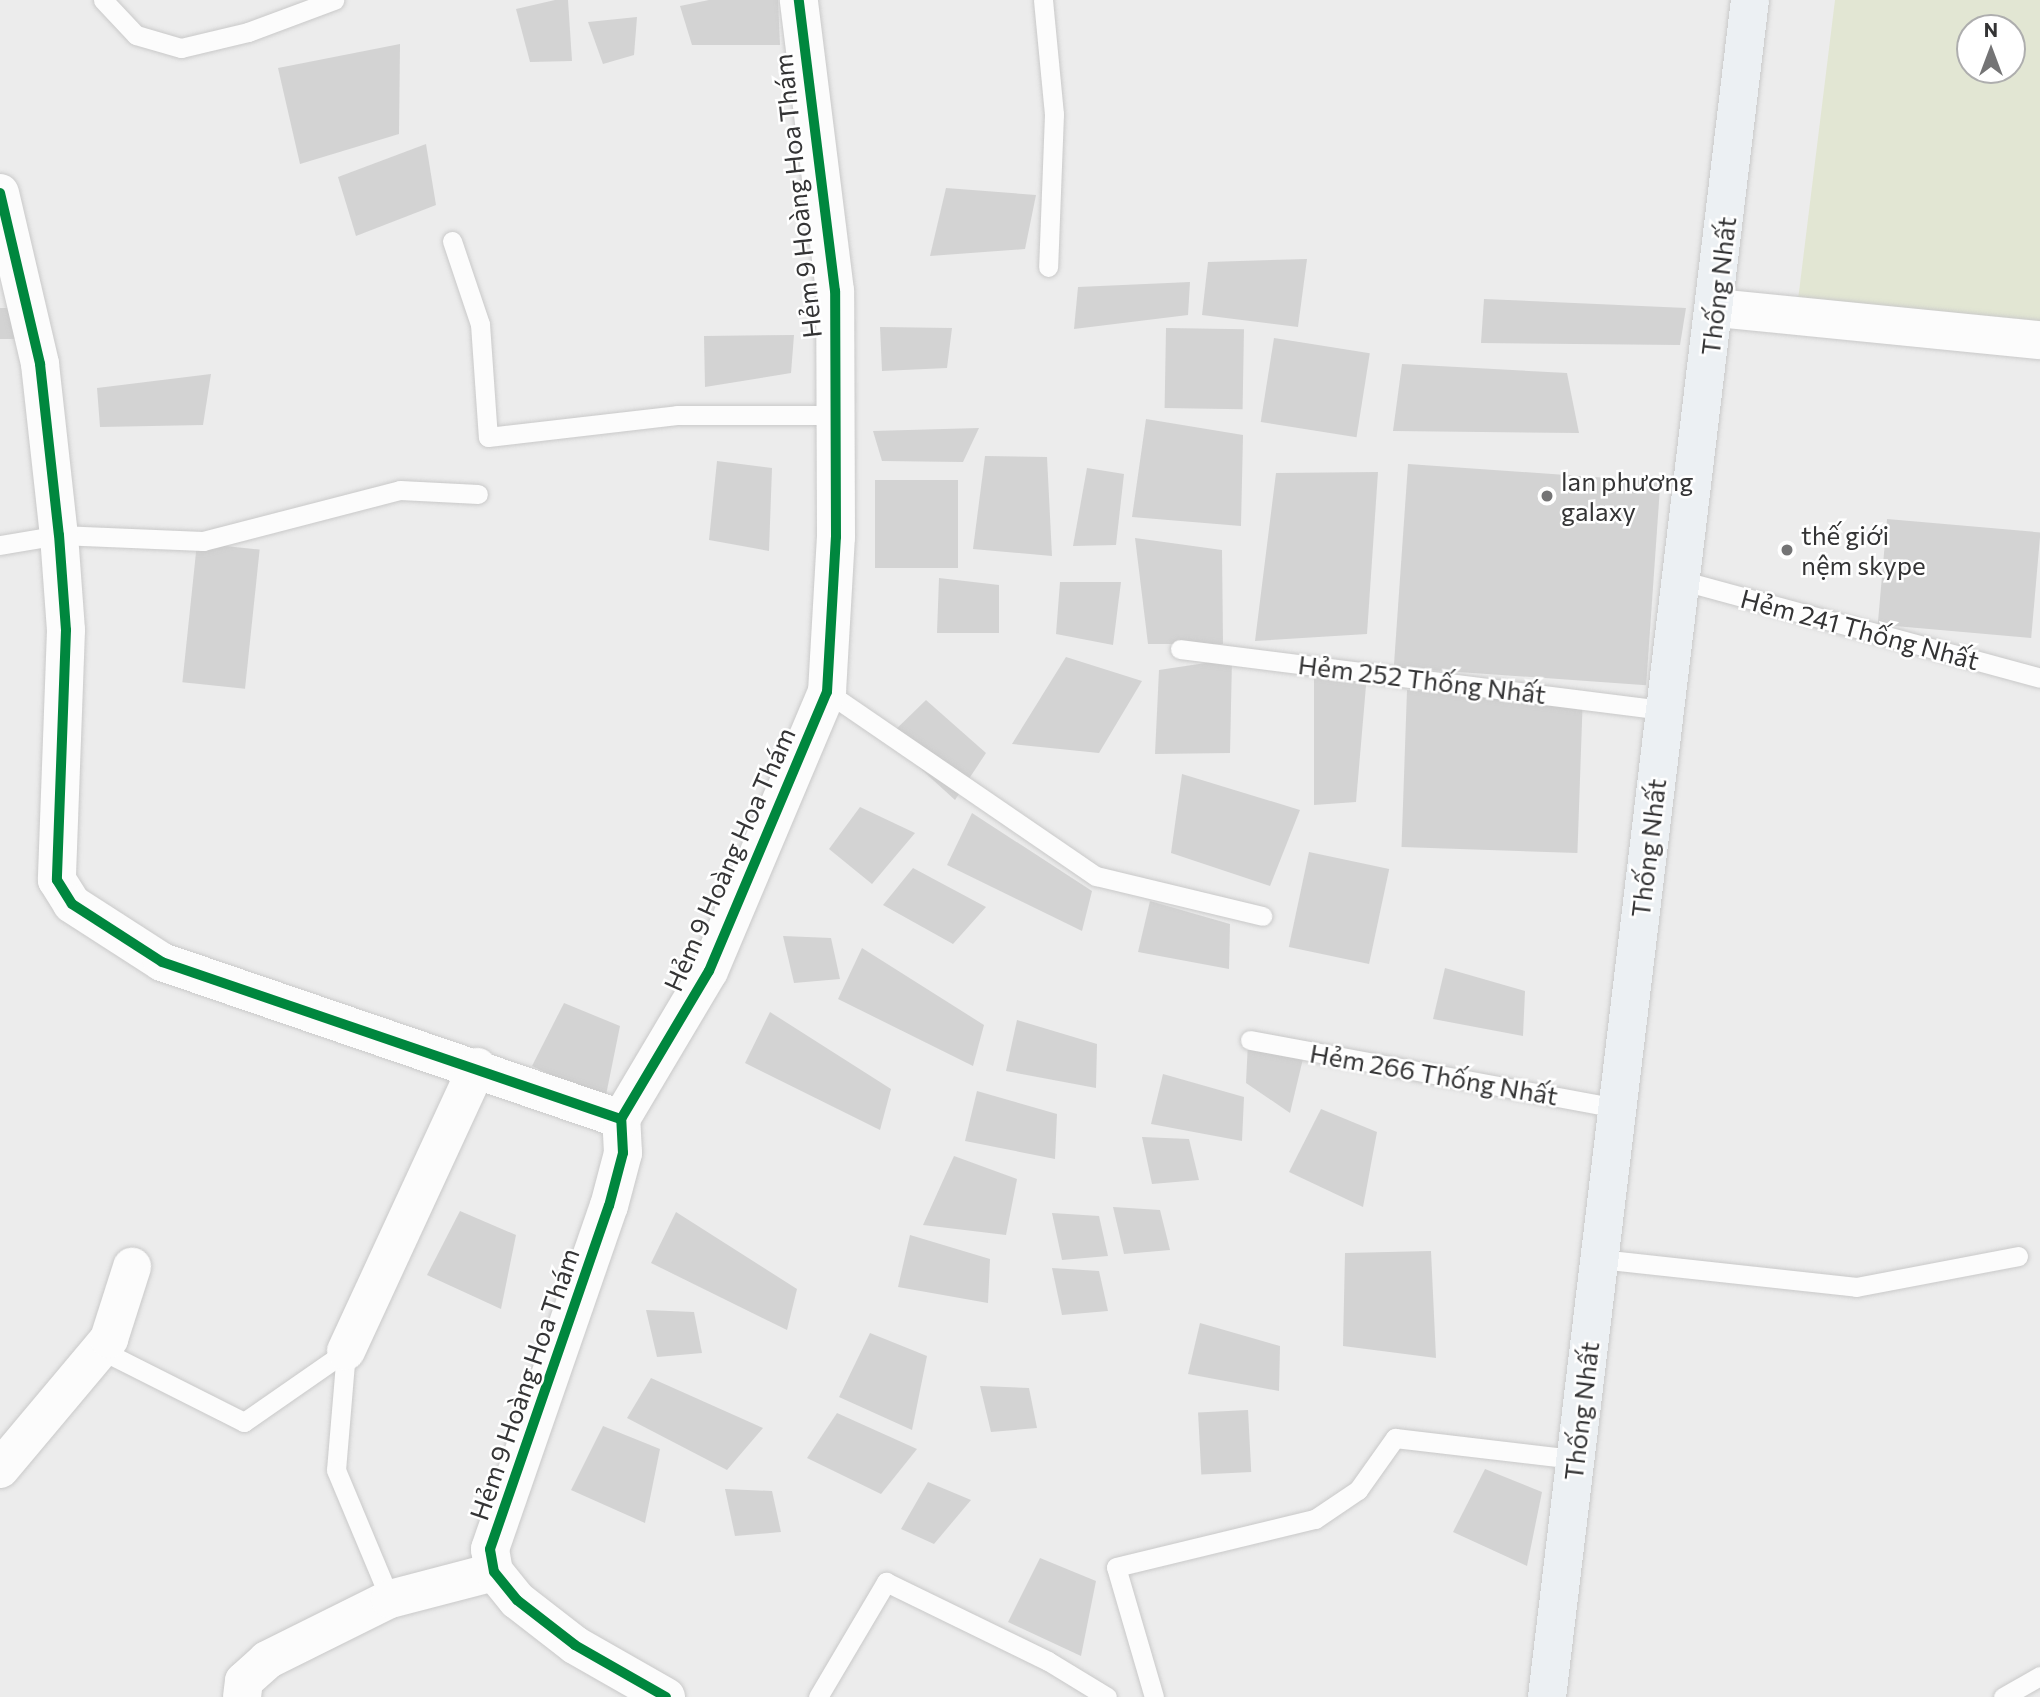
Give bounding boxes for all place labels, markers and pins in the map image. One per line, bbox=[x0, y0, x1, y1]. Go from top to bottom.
place label: lan phương galaxy bbox=[1561, 465, 1693, 526]
marker: lan phương galaxy bbox=[1539, 488, 1555, 504]
place label: thế giới nệm skype bbox=[1801, 519, 1926, 580]
marker: thế giới nệm skype bbox=[1779, 542, 1795, 558]

